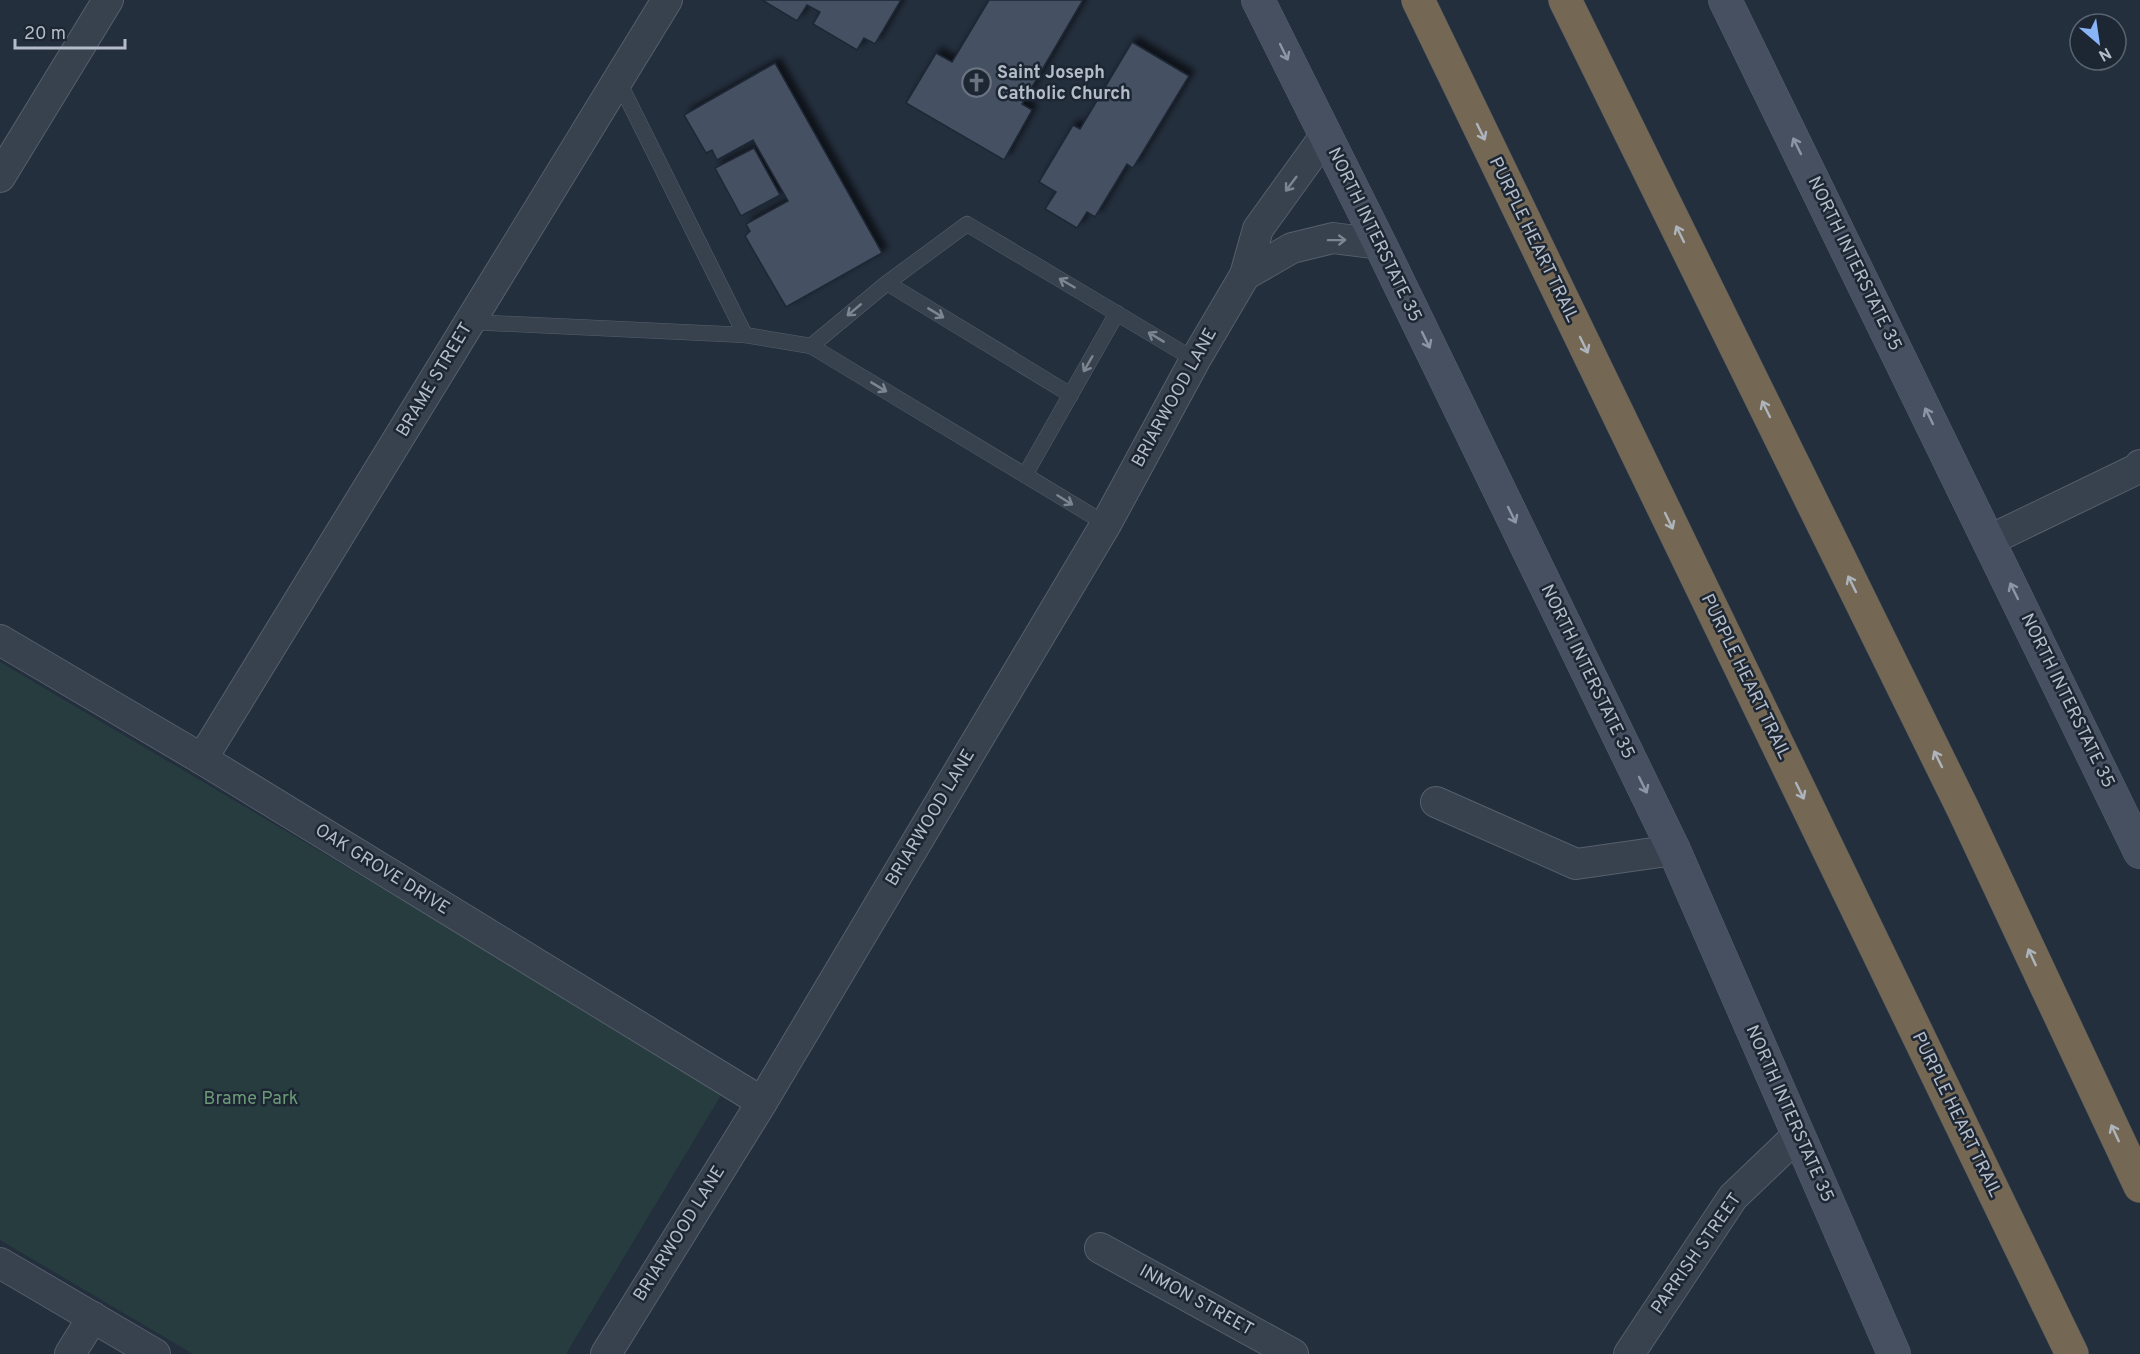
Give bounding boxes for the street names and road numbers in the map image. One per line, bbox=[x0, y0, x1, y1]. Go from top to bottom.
street label: NORTH INTERSTATE 35 bbox=[1322, 144, 1426, 326]
street label: PURPLE HEART TRAIL bbox=[1483, 154, 1583, 326]
street label: NORTH INTERSTATE 35 bbox=[1802, 173, 1906, 355]
street label: BRAME STREET bbox=[392, 319, 478, 441]
street label: BRIARWOOD LANE bbox=[1127, 324, 1223, 472]
street label: NORTH INTERSTATE 35 bbox=[1535, 581, 1639, 763]
street label: PURPLE HEART TRAIL bbox=[1695, 591, 1795, 763]
street label: NORTH INTERSTATE 35 bbox=[2015, 610, 2119, 792]
street label: BRIARWOOD LANE bbox=[881, 745, 981, 891]
street label: OAK GROVE DRIVE bbox=[310, 819, 454, 921]
street label: NORTH INTERSTATE 35 bbox=[1740, 1022, 1838, 1206]
street label: PURPLE HEART TRAIL bbox=[1906, 1029, 2006, 1201]
street label: BRIARWOOD LANE bbox=[629, 1162, 731, 1306]
street label: PARRISH STREET bbox=[1647, 1189, 1747, 1319]
street label: INMON STREET bbox=[1135, 1260, 1257, 1342]

